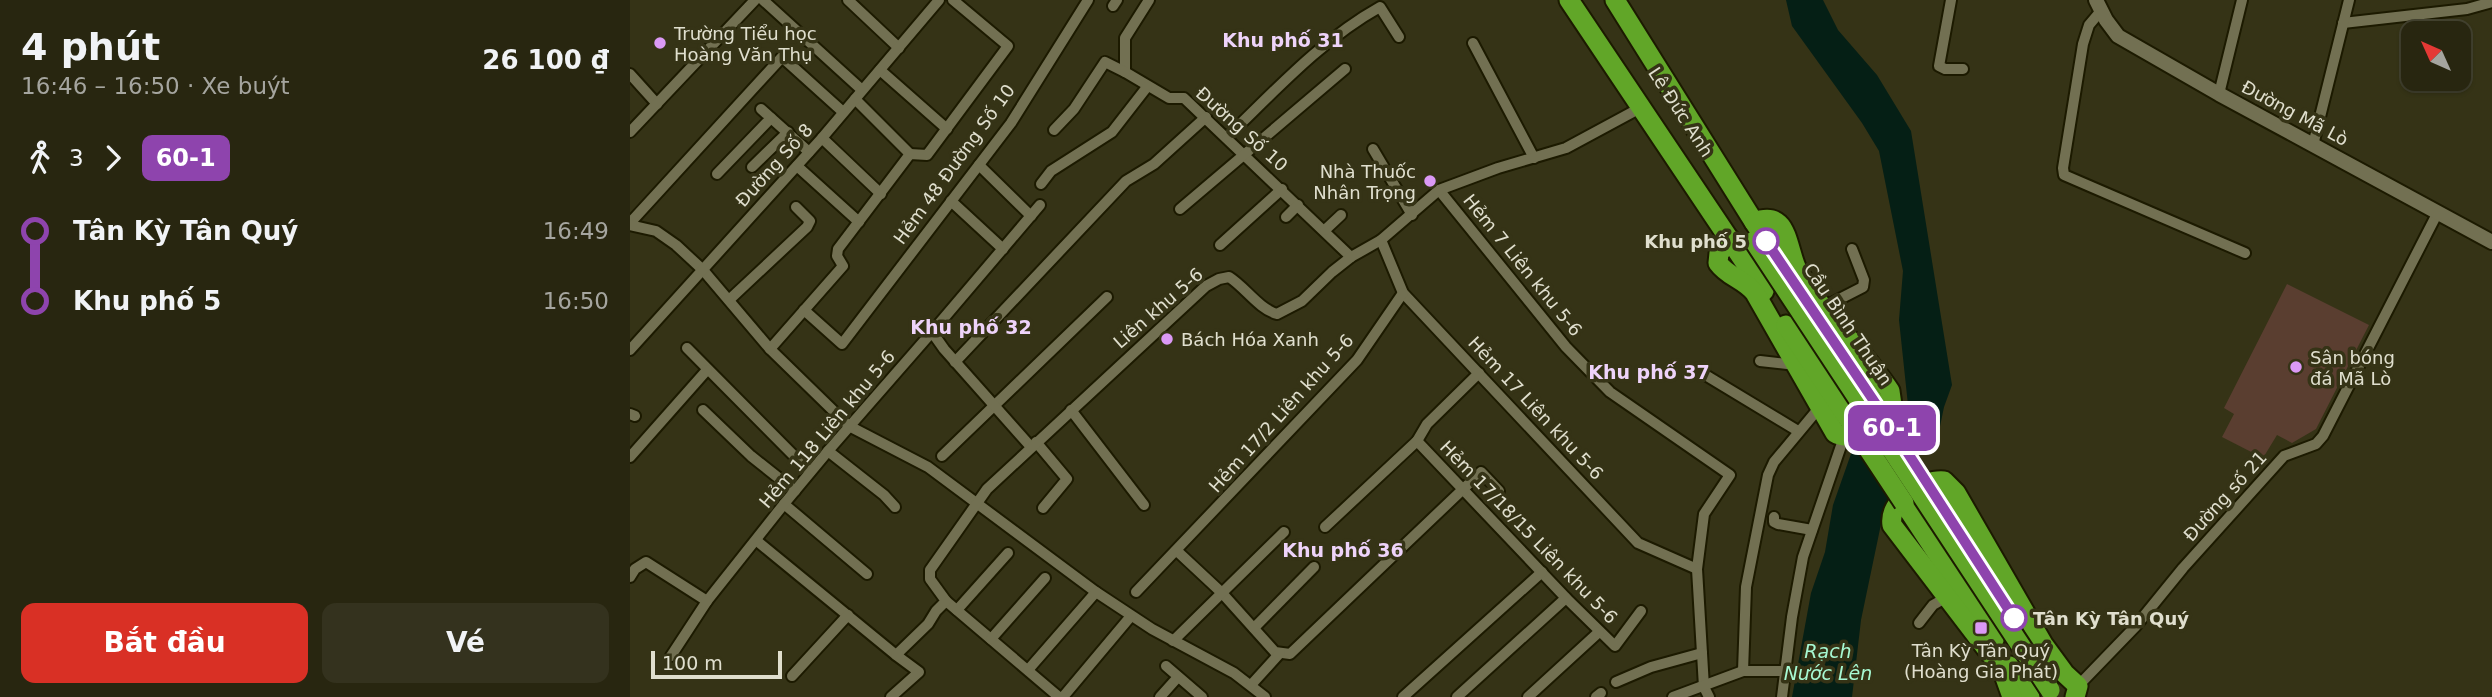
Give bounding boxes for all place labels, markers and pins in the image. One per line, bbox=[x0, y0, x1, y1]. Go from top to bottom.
place label: Trường Tiểu học Hoàng Văn Thụ bbox=[673, 23, 817, 65]
marker: Trường Tiểu học Hoàng Văn Thụ bbox=[652, 35, 668, 51]
place label: Nhà Thuốc Nhân Trọng bbox=[1313, 161, 1416, 203]
marker: Nhà Thuốc Nhân Trọng bbox=[1422, 173, 1438, 189]
marker: Khu phố 5 bbox=[1753, 228, 1779, 254]
place label: Khu phố 5 bbox=[1644, 231, 1747, 252]
place label: Bách Hóa Xanh bbox=[1181, 329, 1319, 350]
marker: Bách Hóa Xanh bbox=[1159, 331, 1175, 347]
place label: Sân bóng đá Mã Lò bbox=[2310, 347, 2395, 389]
marker: Sân bóng đá Mã Lò bbox=[2288, 359, 2304, 375]
marker: Tân Kỳ Tân Quý bbox=[2001, 605, 2027, 631]
place label: Tân Kỳ Tân Quý bbox=[2033, 608, 2189, 629]
marker: Tân Kỳ Tân Quý (Hoàng Gia Phát) bbox=[1973, 620, 1989, 636]
place label: Tân Kỳ Tân Quý (Hoàng Gia Phát) bbox=[1904, 640, 2058, 682]

